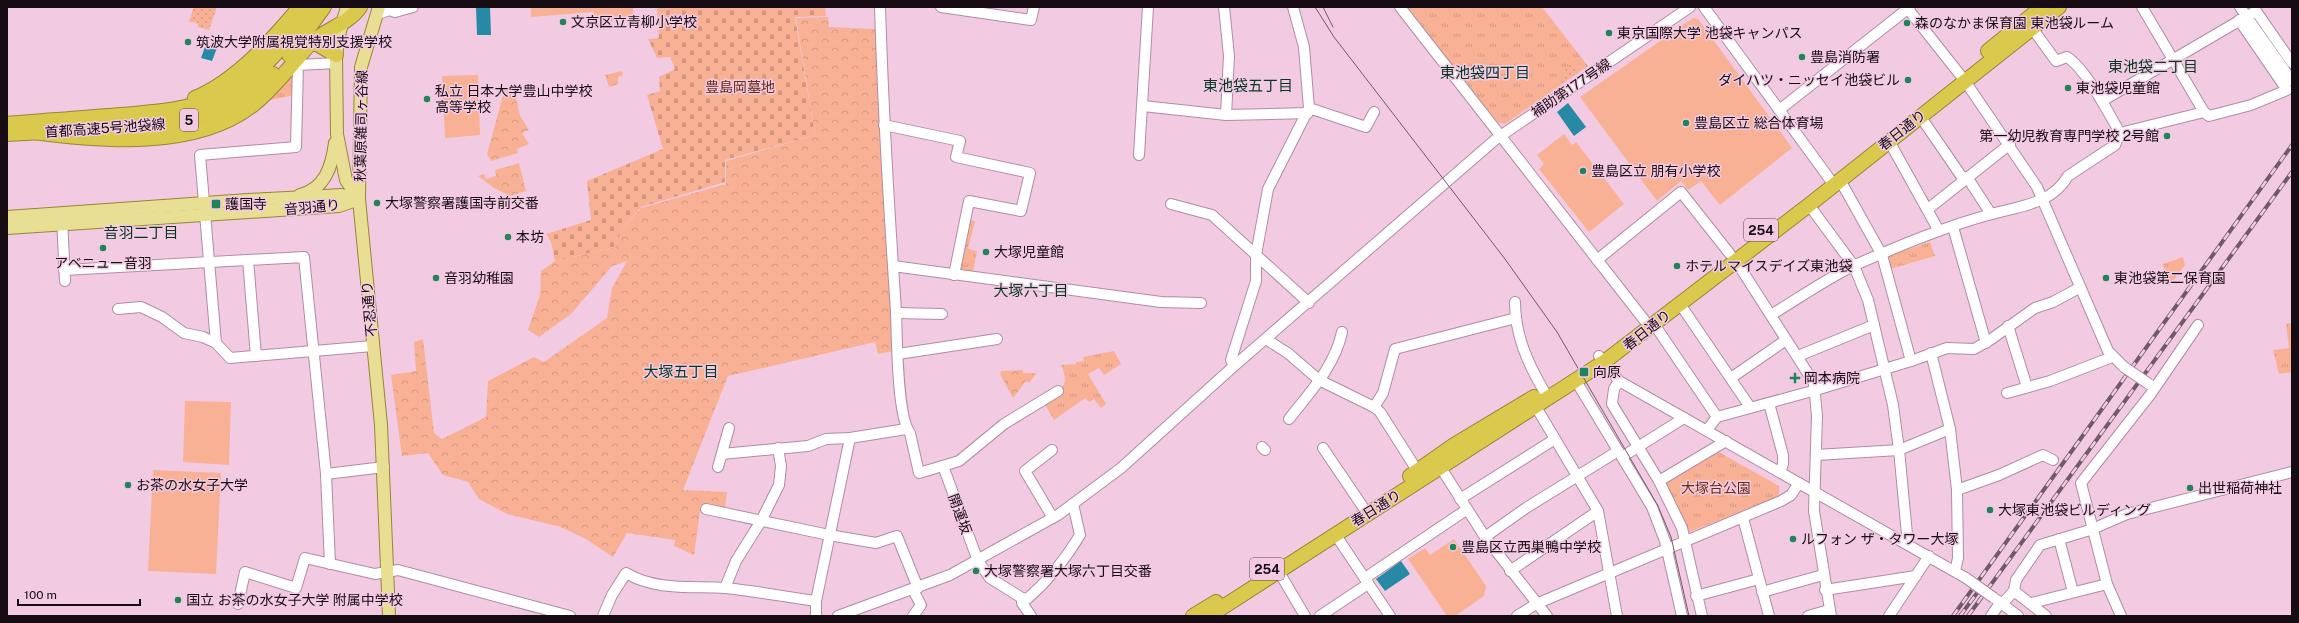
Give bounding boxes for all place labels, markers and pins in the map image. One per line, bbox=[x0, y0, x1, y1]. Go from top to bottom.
place label: 文京区立青柳小学校 bbox=[571, 14, 697, 30]
place label: 森のなかま保育園 東池袋ルーム bbox=[1915, 15, 2114, 31]
marker: 文京区立青柳小学校 bbox=[558, 17, 568, 27]
marker: 森のなかま保育園 東池袋ルーム bbox=[1902, 18, 1912, 28]
place label: 東京国際大学 池袋キャンパス bbox=[1617, 25, 1802, 41]
marker: 東京国際大学 池袋キャンパス bbox=[1604, 28, 1614, 38]
place label: 筑波大学附属視覚特別支援学校 bbox=[196, 34, 392, 50]
marker: 筑波大学附属視覚特別支援学校 bbox=[183, 37, 193, 47]
place label: 豊島消防署 bbox=[1810, 49, 1880, 65]
marker: 豊島消防署 bbox=[1797, 52, 1807, 62]
place label: ダイハツ・ニッセイ池袋ビル bbox=[1718, 72, 1900, 88]
marker: ダイハツ・ニッセイ池袋ビル bbox=[1903, 75, 1913, 85]
place label: 東池袋児童館 bbox=[2076, 80, 2160, 96]
place label: 私立 日本大学豊山中学校 高等学校 bbox=[435, 83, 592, 115]
marker: 東池袋児童館 bbox=[2063, 83, 2073, 93]
marker: 私立 日本大学豊山中学校 高等学校 bbox=[422, 94, 432, 104]
place label: 豊島区立 総合体育場 bbox=[1694, 115, 1823, 131]
marker: 豊島区立 総合体育場 bbox=[1681, 118, 1691, 128]
place label: 第一幼児教育専門学校 2号館 bbox=[1979, 128, 2159, 144]
marker: 第一幼児教育専門学校 2号館 bbox=[2162, 131, 2172, 141]
place label: 豊島区立 朋有小学校 bbox=[1591, 163, 1720, 179]
marker: 豊島区立 朋有小学校 bbox=[1578, 166, 1588, 176]
place label: 大塚警察署護国寺前交番 bbox=[385, 195, 539, 211]
place label: 護国寺 bbox=[225, 196, 267, 212]
marker: 護国寺 bbox=[210, 198, 222, 210]
marker: 大塚警察署護国寺前交番 bbox=[372, 198, 382, 208]
place label: 本坊 bbox=[516, 229, 544, 245]
marker: 本坊 bbox=[503, 232, 513, 242]
marker: アベニュー音羽 bbox=[98, 243, 108, 253]
place label: 大塚児童館 bbox=[994, 244, 1064, 260]
marker: 大塚児童館 bbox=[981, 247, 991, 257]
place label: アベニュー音羽 bbox=[54, 255, 152, 271]
place label: ホテルマイスデイズ東池袋 bbox=[1685, 258, 1852, 274]
marker: ホテルマイスデイズ東池袋 bbox=[1672, 261, 1682, 271]
place label: 音羽幼稚園 bbox=[444, 270, 514, 286]
place label: 東池袋第二保育園 bbox=[2114, 270, 2226, 286]
marker: 音羽幼稚園 bbox=[431, 273, 441, 283]
marker: 東池袋第二保育園 bbox=[2101, 273, 2111, 283]
place label: 向原 bbox=[1593, 364, 1621, 380]
marker: 向原 bbox=[1578, 366, 1590, 378]
place label: 岡本病院 bbox=[1804, 370, 1860, 386]
marker: 岡本病院 bbox=[1789, 372, 1801, 384]
place label: お茶の水女子大学 bbox=[136, 477, 248, 493]
marker: お茶の水女子大学 bbox=[123, 480, 133, 490]
place label: 出世稲荷神社 bbox=[2198, 480, 2282, 496]
marker: 出世稲荷神社 bbox=[2185, 483, 2195, 493]
place label: 大塚東池袋ビルディング bbox=[1998, 502, 2151, 518]
marker: 大塚東池袋ビルディング bbox=[1985, 505, 1995, 515]
place label: ルフォン ザ・タワー大塚 bbox=[1801, 531, 1958, 547]
marker: ルフォン ザ・タワー大塚 bbox=[1788, 534, 1798, 544]
place label: 豊島区立西巣鴨中学校 bbox=[1461, 539, 1601, 555]
marker: 豊島区立西巣鴨中学校 bbox=[1448, 542, 1458, 552]
place label: 大塚警察署大塚六丁目交番 bbox=[984, 563, 1152, 579]
marker: 大塚警察署大塚六丁目交番 bbox=[971, 566, 981, 576]
place label: 国立 お茶の水女子大学 附属中学校 bbox=[186, 592, 403, 608]
marker: 国立 お茶の水女子大学 附属中学校 bbox=[173, 595, 183, 605]

